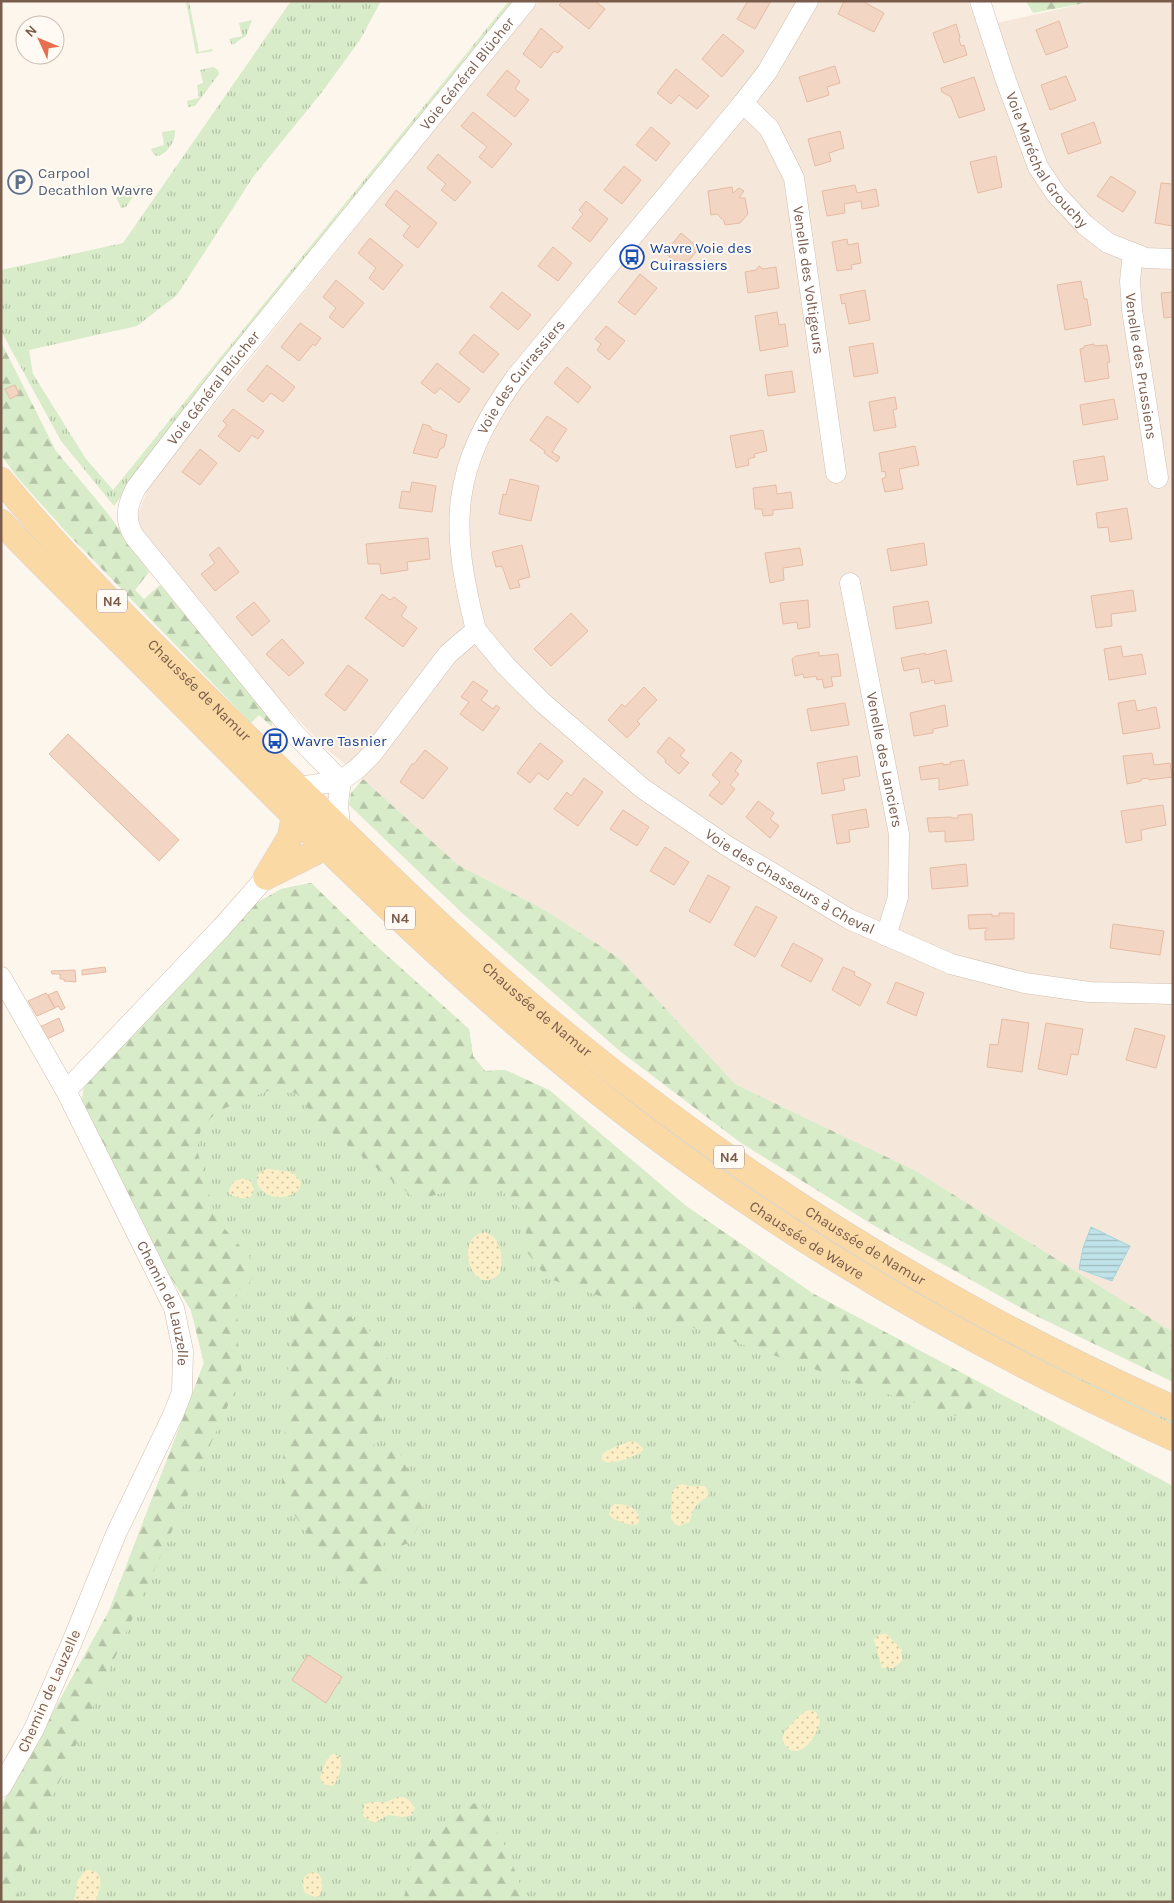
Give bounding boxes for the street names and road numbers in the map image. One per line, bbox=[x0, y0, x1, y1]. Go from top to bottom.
street label: Voie Général Blücher bbox=[416, 13, 519, 134]
street label: Voie Maréchal Grouchy bbox=[1002, 89, 1092, 232]
street label: Venelle des Voltigeurs bbox=[789, 205, 828, 355]
street label: Venelle des Prussiens bbox=[1122, 292, 1161, 441]
street label: Voie des Cuirassiers bbox=[473, 316, 569, 437]
street label: Voie Général Blücher bbox=[163, 327, 264, 449]
road number: N4 bbox=[97, 590, 127, 612]
street label: Chaussée de Namur bbox=[144, 635, 255, 745]
street label: Venelle des Lanciers bbox=[862, 690, 907, 829]
street label: Voie des Chasseurs à Cheval bbox=[702, 825, 877, 938]
road number: N4 bbox=[385, 906, 415, 930]
street label: Chaussée de Namur bbox=[479, 958, 596, 1061]
road number: N4 bbox=[714, 1146, 744, 1168]
street label: Chaussée de Wavre bbox=[746, 1197, 867, 1283]
street label: Chaussée de Namur bbox=[802, 1202, 929, 1289]
street label: Chemin de Lauzelle bbox=[133, 1238, 192, 1366]
street label: Chemin de Lauzelle bbox=[14, 1627, 84, 1755]

